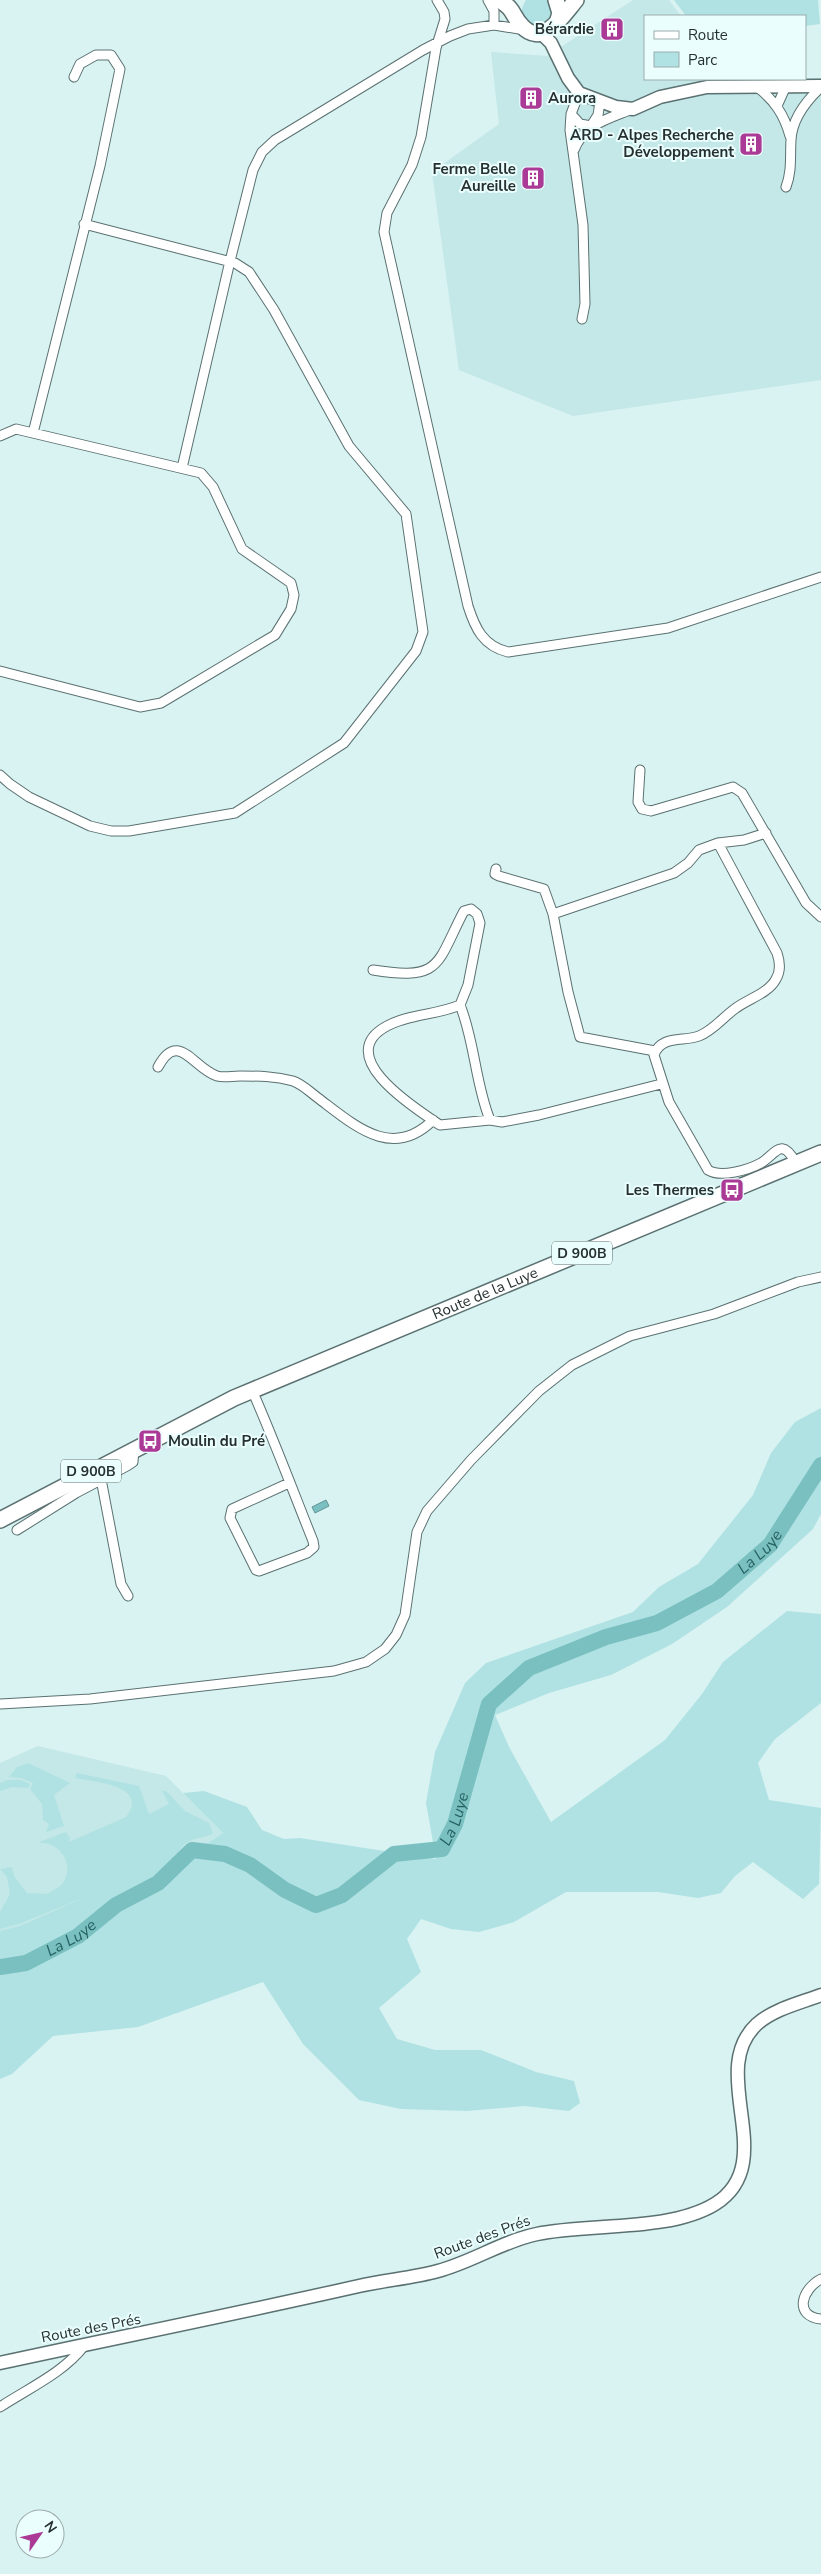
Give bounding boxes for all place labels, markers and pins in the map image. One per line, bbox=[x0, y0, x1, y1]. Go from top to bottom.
building icon: Bérardie bbox=[599, 16, 625, 42]
place label: Bérardie bbox=[535, 19, 594, 39]
building icon: Aurora bbox=[518, 85, 544, 111]
place label: Aurora bbox=[548, 88, 596, 108]
place label: ARD - Alpes Recherche Développement bbox=[570, 125, 734, 162]
building icon: ARD - Alpes Recherche Développement bbox=[738, 131, 764, 157]
place label: Ferme Belle Aureille bbox=[432, 159, 516, 196]
building icon: Ferme Belle Aureille bbox=[520, 165, 546, 191]
bus stop icon: Les Thermes bbox=[719, 1177, 745, 1203]
place label: Les Thermes bbox=[625, 1180, 714, 1200]
bus stop icon: Moulin du Pré bbox=[137, 1428, 163, 1454]
place label: Moulin du Pré bbox=[168, 1431, 265, 1451]

